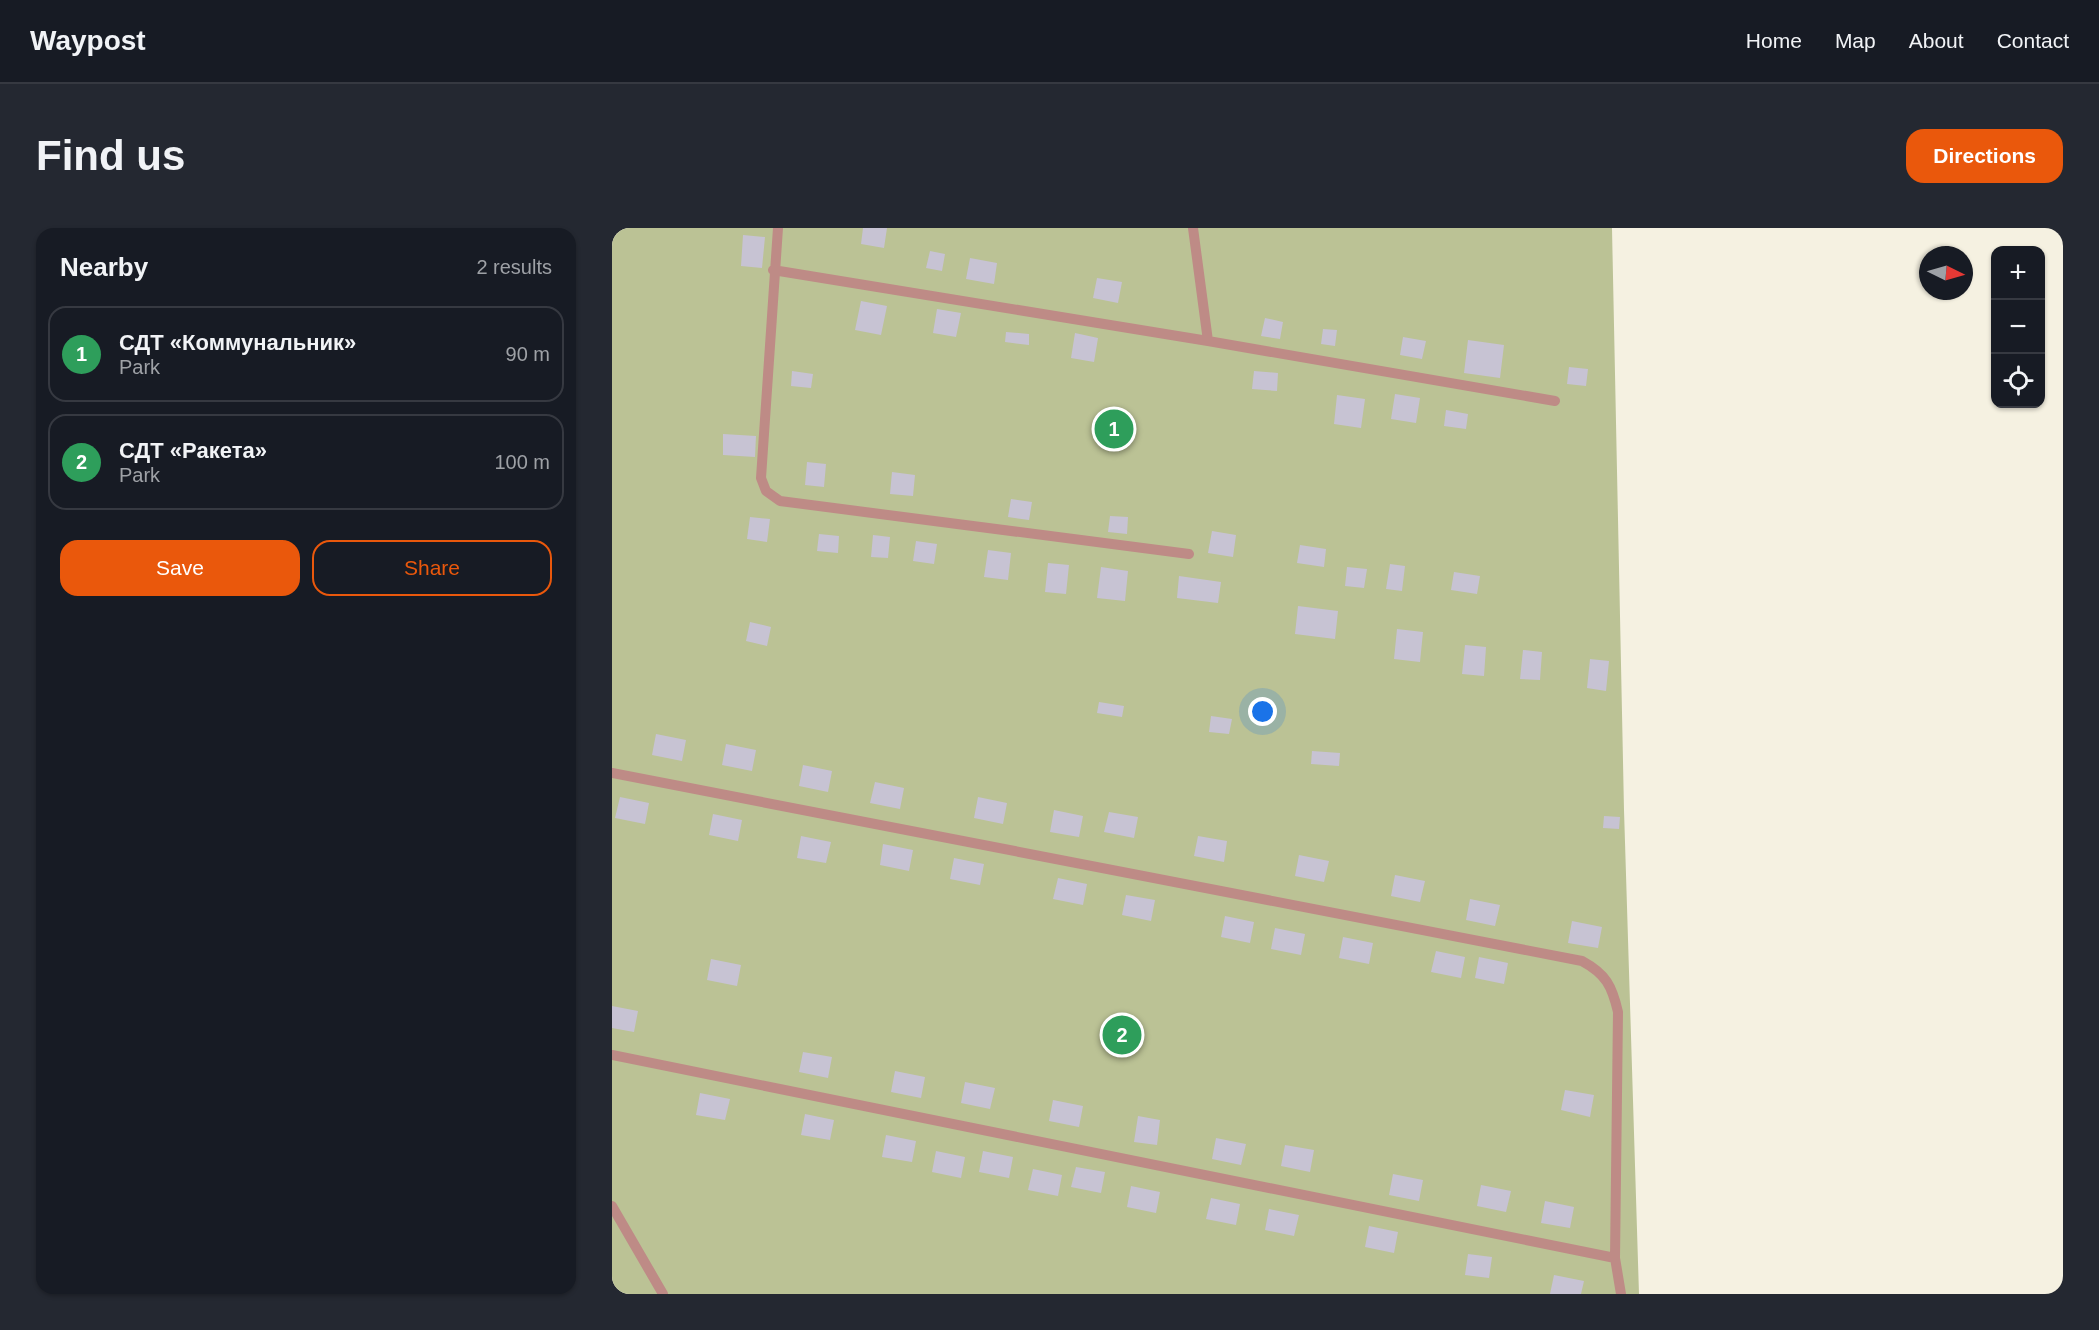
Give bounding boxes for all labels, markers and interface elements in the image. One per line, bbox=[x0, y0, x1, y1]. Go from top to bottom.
text: Waypost bbox=[30, 25, 146, 56]
text: Home bbox=[1746, 29, 1802, 52]
text: Map bbox=[1835, 29, 1876, 52]
text: About bbox=[1909, 29, 1964, 52]
text: Contact bbox=[1997, 29, 2069, 52]
button: Directions bbox=[1906, 129, 2063, 183]
text: Find us bbox=[36, 132, 185, 179]
north arrow bbox=[1919, 246, 1973, 300]
map controls bbox=[1991, 246, 2045, 408]
button: + bbox=[1991, 246, 2045, 300]
text: Nearby bbox=[60, 252, 148, 282]
text: 2 results bbox=[476, 256, 552, 278]
button: − bbox=[1991, 300, 2045, 354]
text: СДТ «Коммунальник» bbox=[119, 330, 356, 355]
text: 1 bbox=[76, 343, 87, 365]
text: 90 m bbox=[506, 343, 550, 365]
button: locate bbox=[1991, 354, 2045, 408]
text: Park bbox=[119, 356, 160, 378]
pin: 1 bbox=[1094, 406, 1134, 452]
text: СДТ «Ракета» bbox=[119, 438, 267, 463]
text: 2 bbox=[76, 451, 87, 473]
text: 100 m bbox=[494, 451, 550, 473]
text: Park bbox=[119, 464, 160, 486]
button: Save bbox=[60, 540, 300, 596]
button: Share bbox=[312, 540, 552, 596]
your location bbox=[1248, 697, 1277, 726]
pin: 2 bbox=[1102, 1012, 1142, 1058]

